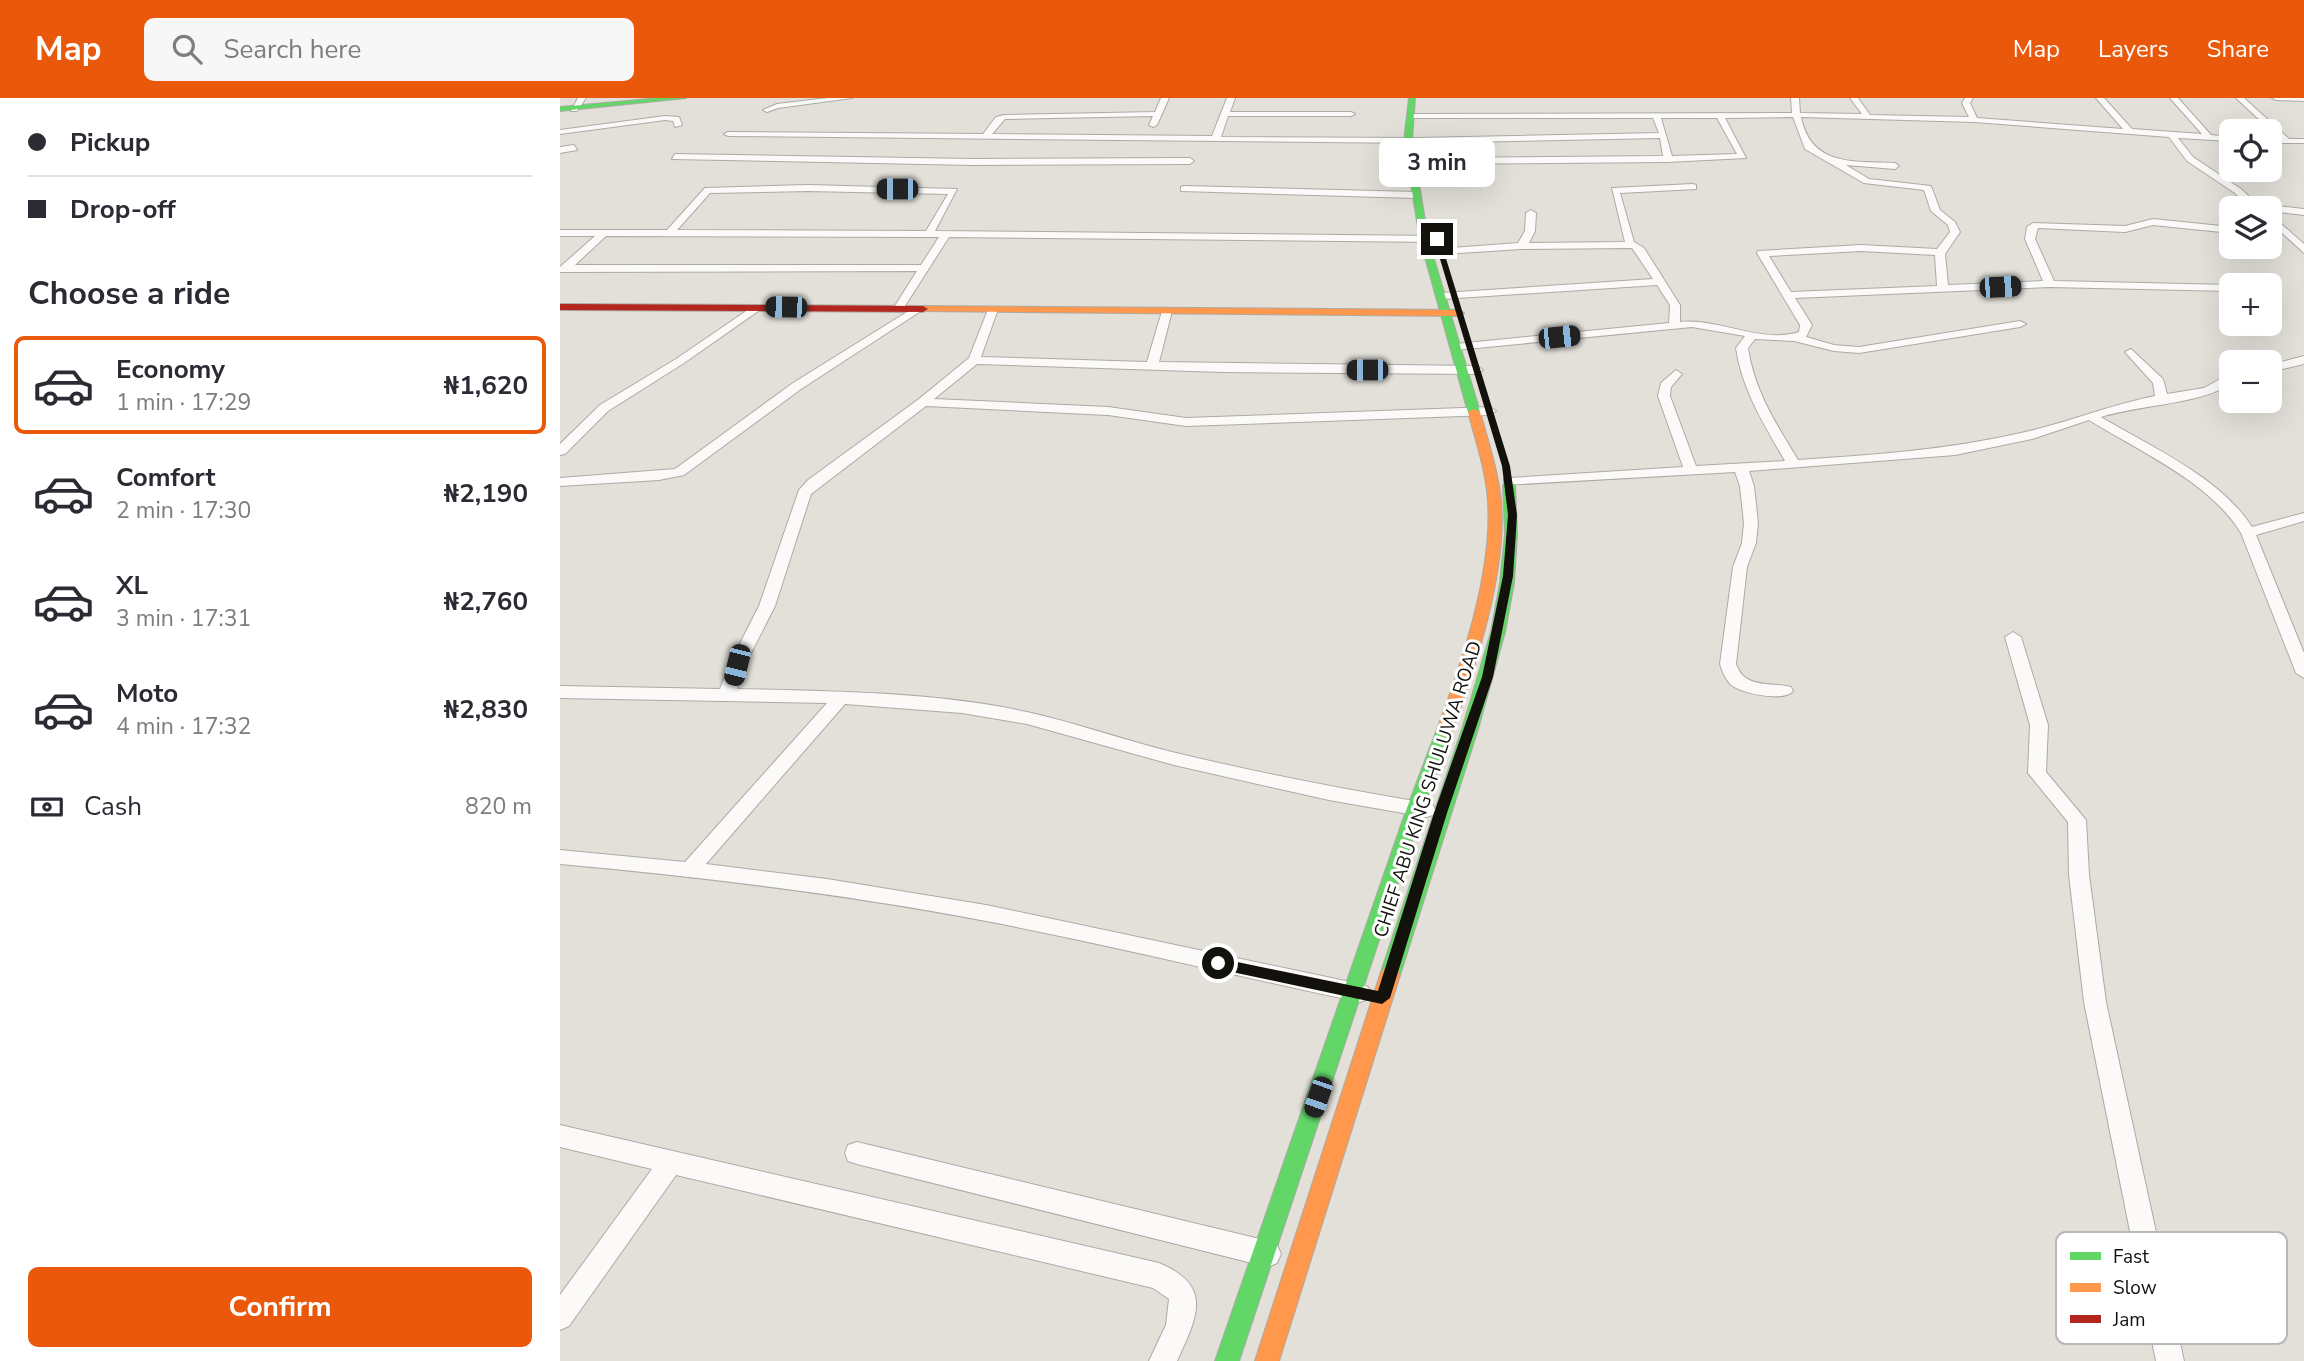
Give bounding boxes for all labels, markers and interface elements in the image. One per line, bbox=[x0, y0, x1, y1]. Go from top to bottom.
search box bbox=[144, 18, 634, 81]
text: Map bbox=[35, 27, 102, 72]
icon: search bbox=[168, 30, 206, 68]
text: Search here bbox=[224, 32, 361, 67]
text: Map bbox=[2013, 33, 2060, 65]
text: Layers bbox=[2098, 33, 2169, 65]
text: Share bbox=[2207, 33, 2269, 65]
map controls bbox=[2219, 119, 2282, 413]
button: locate bbox=[2219, 119, 2282, 182]
text: Pickup bbox=[70, 125, 150, 160]
callout: 3 min bbox=[1379, 138, 1495, 186]
text: 3 min bbox=[1407, 147, 1467, 178]
car bbox=[877, 179, 919, 200]
text: Drop-off bbox=[70, 192, 176, 227]
button: layers bbox=[2219, 196, 2282, 259]
route end bbox=[1421, 223, 1453, 255]
text: Choose a ride bbox=[28, 272, 230, 315]
button: + bbox=[2219, 273, 2282, 336]
car bbox=[1979, 275, 2022, 299]
car bbox=[765, 296, 808, 318]
car bbox=[1538, 324, 1581, 350]
button: − bbox=[2219, 350, 2282, 413]
text: Economy bbox=[116, 352, 225, 387]
icon: car bbox=[32, 354, 95, 417]
car bbox=[1347, 360, 1389, 381]
text: ₦1,620 bbox=[444, 368, 528, 403]
text: 1 min · 17:29 bbox=[116, 387, 251, 418]
text: Comfort bbox=[116, 460, 216, 495]
icon: car bbox=[32, 462, 95, 525]
text: ₦2,190 bbox=[444, 476, 528, 511]
text: 2 min · 17:30 bbox=[116, 495, 251, 526]
text: XL bbox=[116, 568, 148, 603]
icon: car bbox=[32, 570, 95, 633]
text: ₦2,760 bbox=[444, 584, 528, 619]
text: 3 min · 17:31 bbox=[116, 603, 251, 634]
street label: CHIEF ABU KING SHULUWA ROAD bbox=[1368, 638, 1488, 941]
car bbox=[722, 642, 753, 688]
text: Moto bbox=[116, 676, 178, 711]
icon: car bbox=[32, 678, 95, 741]
text: ₦2,830 bbox=[444, 692, 528, 727]
text: 4 min · 17:32 bbox=[116, 711, 251, 742]
icon: cash bbox=[28, 788, 66, 826]
text: Cash bbox=[84, 789, 142, 824]
text: 820 m bbox=[465, 791, 532, 822]
route start bbox=[1202, 947, 1234, 979]
car bbox=[1302, 1074, 1335, 1120]
legend bbox=[2056, 1232, 2287, 1344]
text: Fast bbox=[2113, 1244, 2149, 1270]
button: Confirm bbox=[28, 1267, 532, 1347]
text: Slow bbox=[2113, 1275, 2157, 1301]
text: Jam bbox=[2112, 1307, 2146, 1333]

